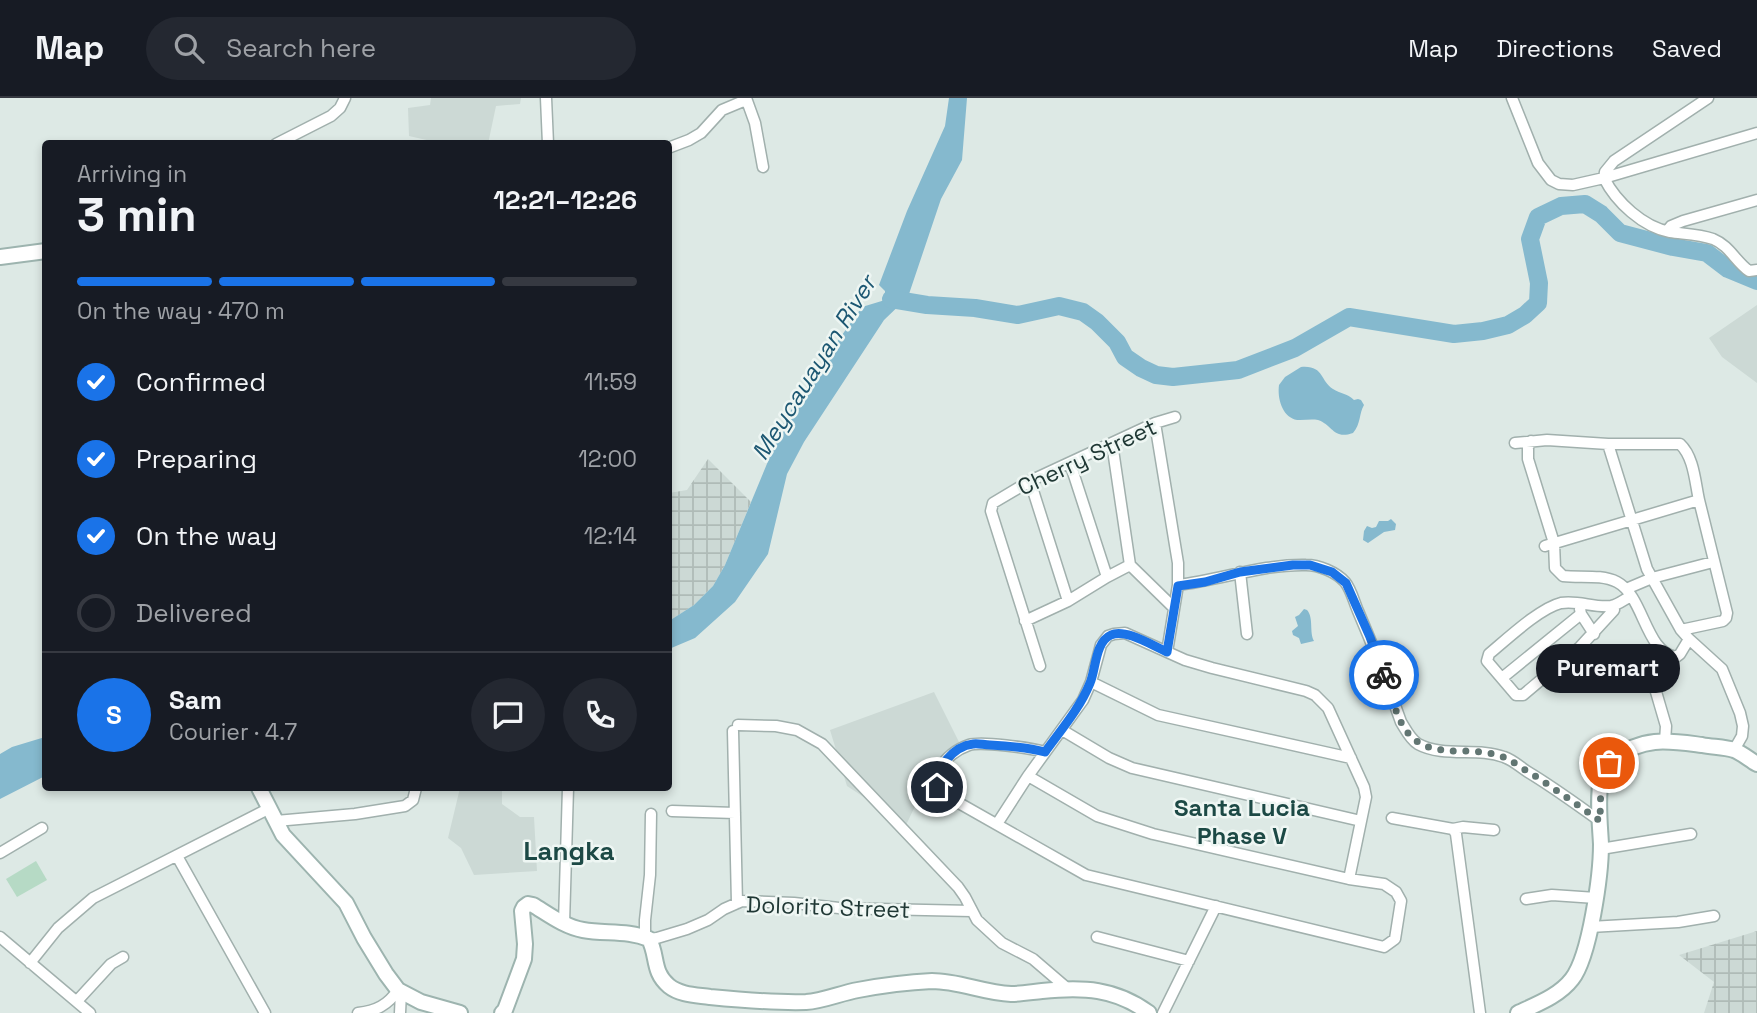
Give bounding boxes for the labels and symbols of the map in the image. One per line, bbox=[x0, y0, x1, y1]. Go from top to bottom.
water label: Meycauayan River bbox=[744, 267, 884, 466]
street label: Cherry Street bbox=[1013, 412, 1161, 502]
courier bbox=[1349, 640, 1419, 710]
callout: Puremart bbox=[1537, 644, 1681, 693]
pin bbox=[1579, 733, 1639, 793]
pin bbox=[907, 757, 967, 817]
district label: Santa Lucia Phase V bbox=[1174, 792, 1310, 851]
district label: Langka bbox=[523, 834, 615, 868]
street label: Dolorito Street bbox=[745, 889, 911, 925]

